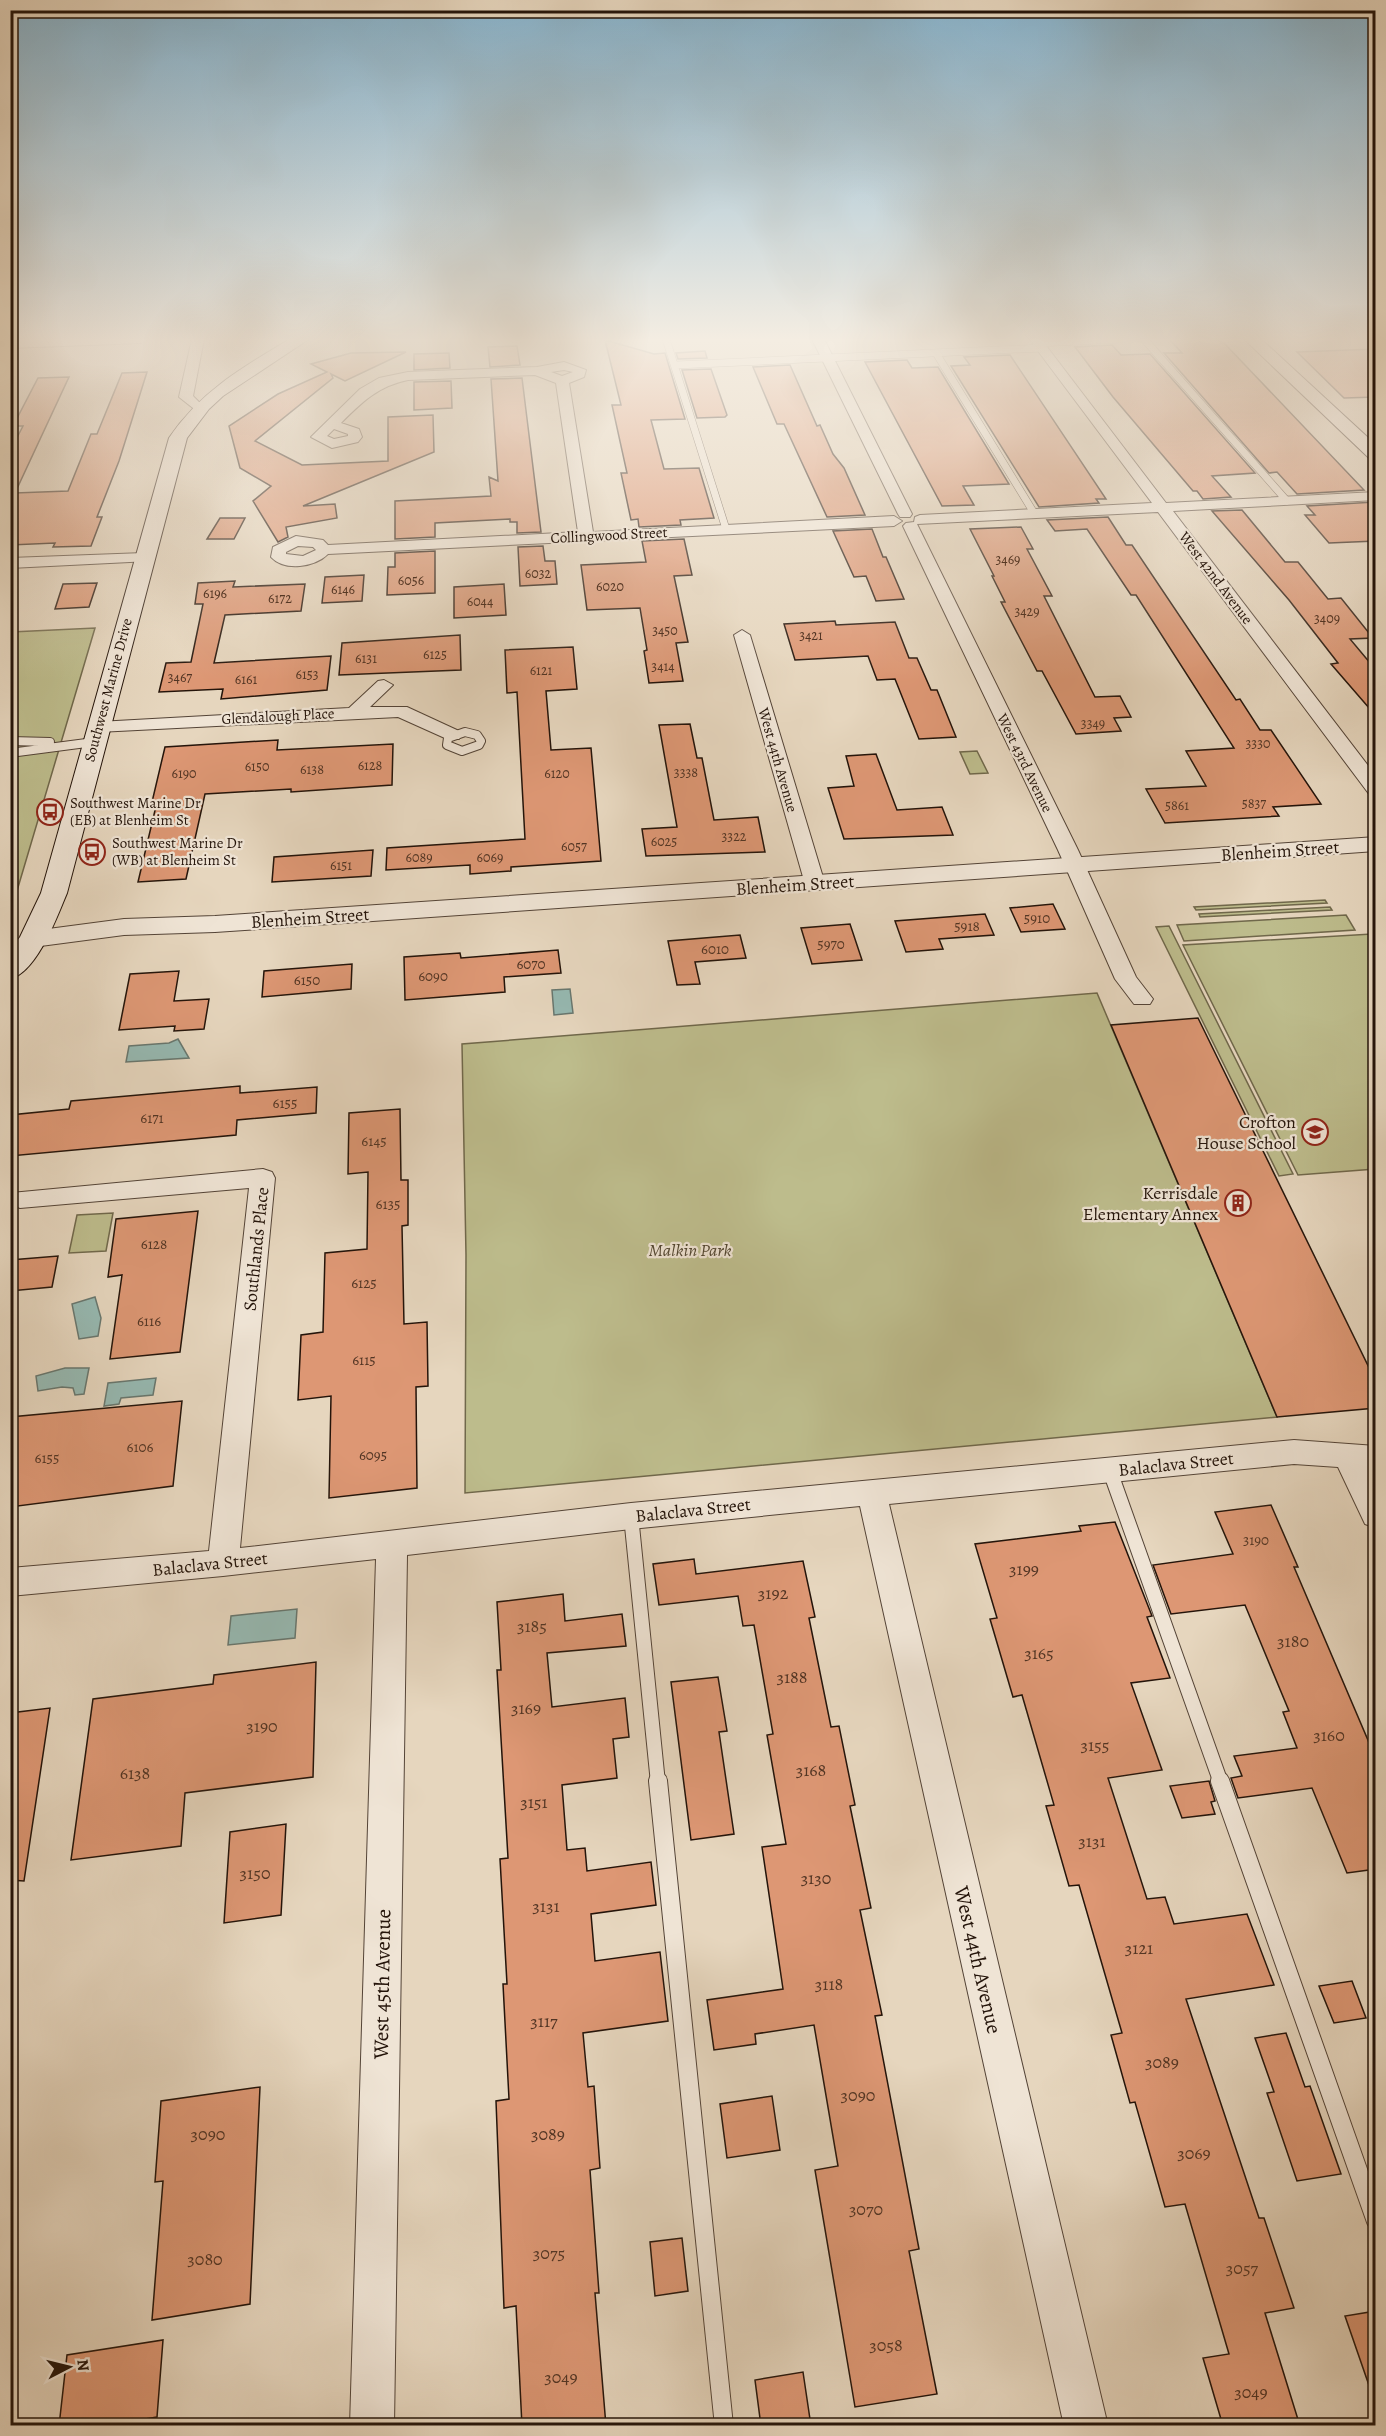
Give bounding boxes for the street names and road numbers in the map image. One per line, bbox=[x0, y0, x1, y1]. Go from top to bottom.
street label: Collingwood Street bbox=[550, 522, 668, 548]
street label: West 42nd Avenue bbox=[1174, 527, 1258, 629]
street label: Southwest Marine Drive bbox=[79, 616, 137, 764]
street label: Glendalough Place bbox=[221, 703, 335, 729]
street label: West 44th Avenue bbox=[753, 705, 803, 815]
street label: West 43rd Avenue bbox=[992, 709, 1058, 816]
street label: Blenheim Street bbox=[1220, 835, 1340, 867]
street label: Blenheim Street bbox=[735, 869, 855, 901]
street label: Blenheim Street bbox=[250, 902, 370, 934]
street label: Southlands Place bbox=[238, 1186, 274, 1312]
street label: Balaclava Street bbox=[1117, 1446, 1235, 1482]
street label: Balaclava Street bbox=[634, 1492, 752, 1528]
street label: Balaclava Street bbox=[151, 1546, 269, 1582]
street label: West 44th Avenue bbox=[947, 1882, 1009, 2037]
street label: West 45th Avenue bbox=[367, 1909, 397, 2060]

